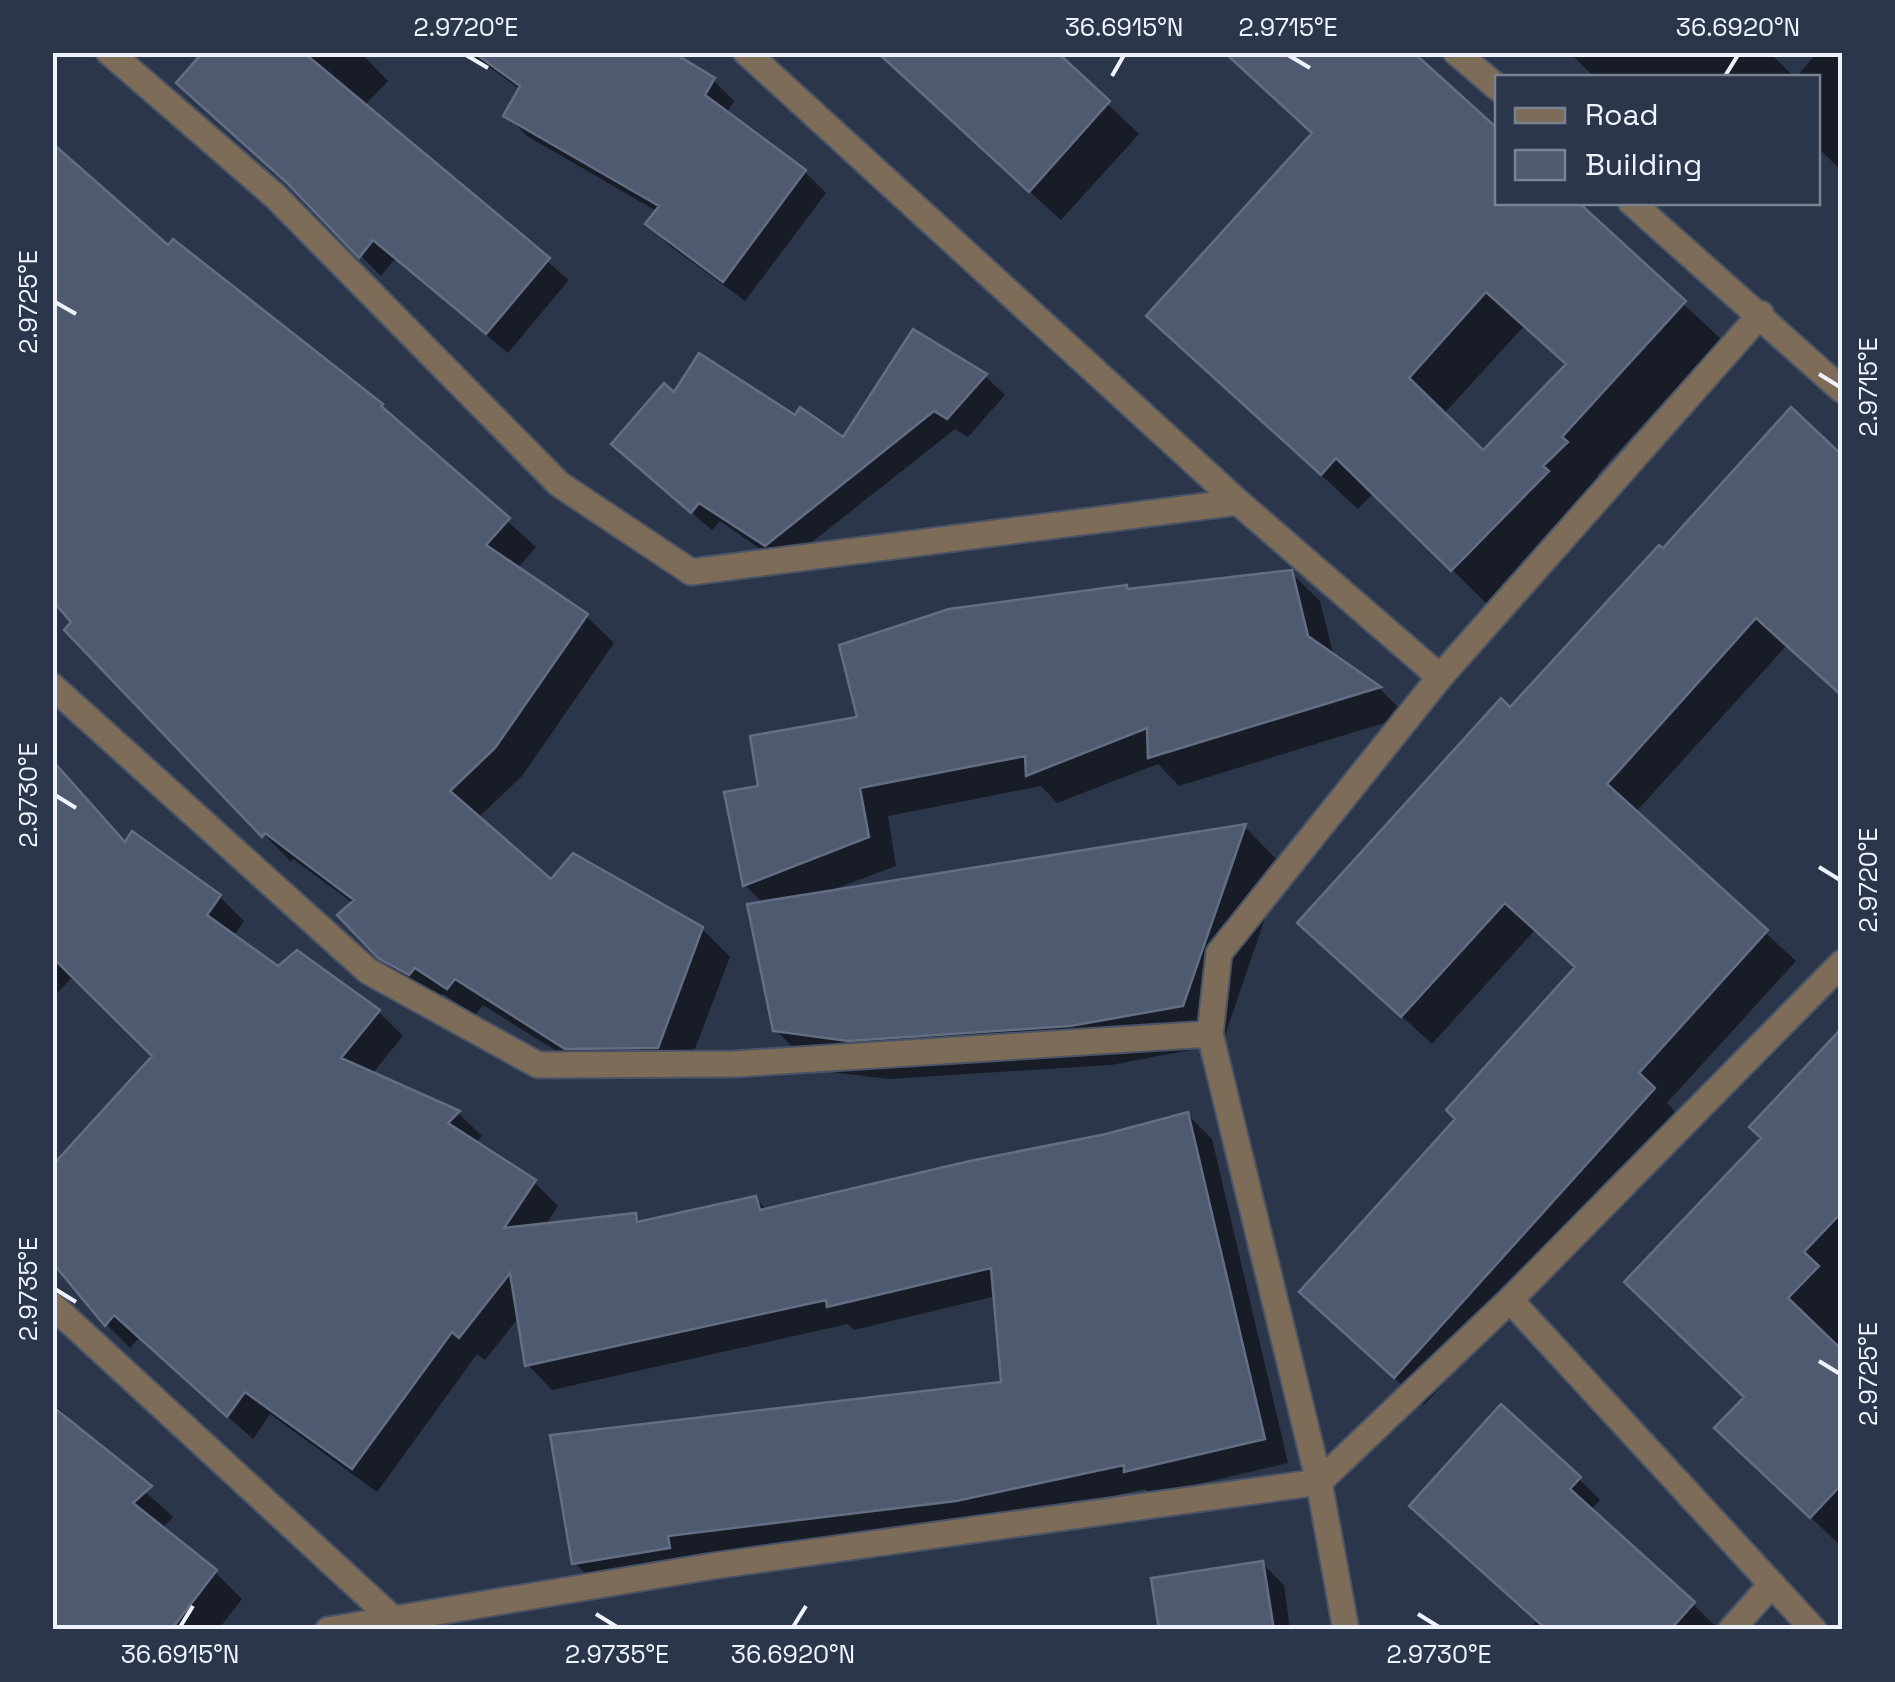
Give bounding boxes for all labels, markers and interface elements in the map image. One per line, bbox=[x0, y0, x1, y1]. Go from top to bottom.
text: 2.9720°E bbox=[414, 11, 518, 43]
text: 36.6915°N bbox=[1065, 11, 1183, 43]
text: 2.9715°E bbox=[1238, 11, 1338, 43]
text: 36.6920°N bbox=[1676, 11, 1800, 43]
legend bbox=[1495, 75, 1820, 205]
text: Road bbox=[1585, 95, 1659, 134]
text: Building bbox=[1585, 145, 1702, 184]
text: 2.9725°E bbox=[12, 250, 44, 354]
text: 2.9715°E bbox=[1852, 337, 1884, 437]
text: 2.9730°E bbox=[12, 742, 44, 848]
text: 2.9720°E bbox=[1852, 828, 1884, 932]
text: 2.9735°E bbox=[12, 1237, 44, 1341]
text: 2.9725°E bbox=[1852, 1322, 1884, 1426]
text: 36.6915°N bbox=[121, 1638, 239, 1670]
text: 2.9735°E bbox=[565, 1638, 669, 1670]
text: 36.6920°N bbox=[731, 1638, 855, 1670]
text: 2.9730°E bbox=[1386, 1638, 1492, 1670]

